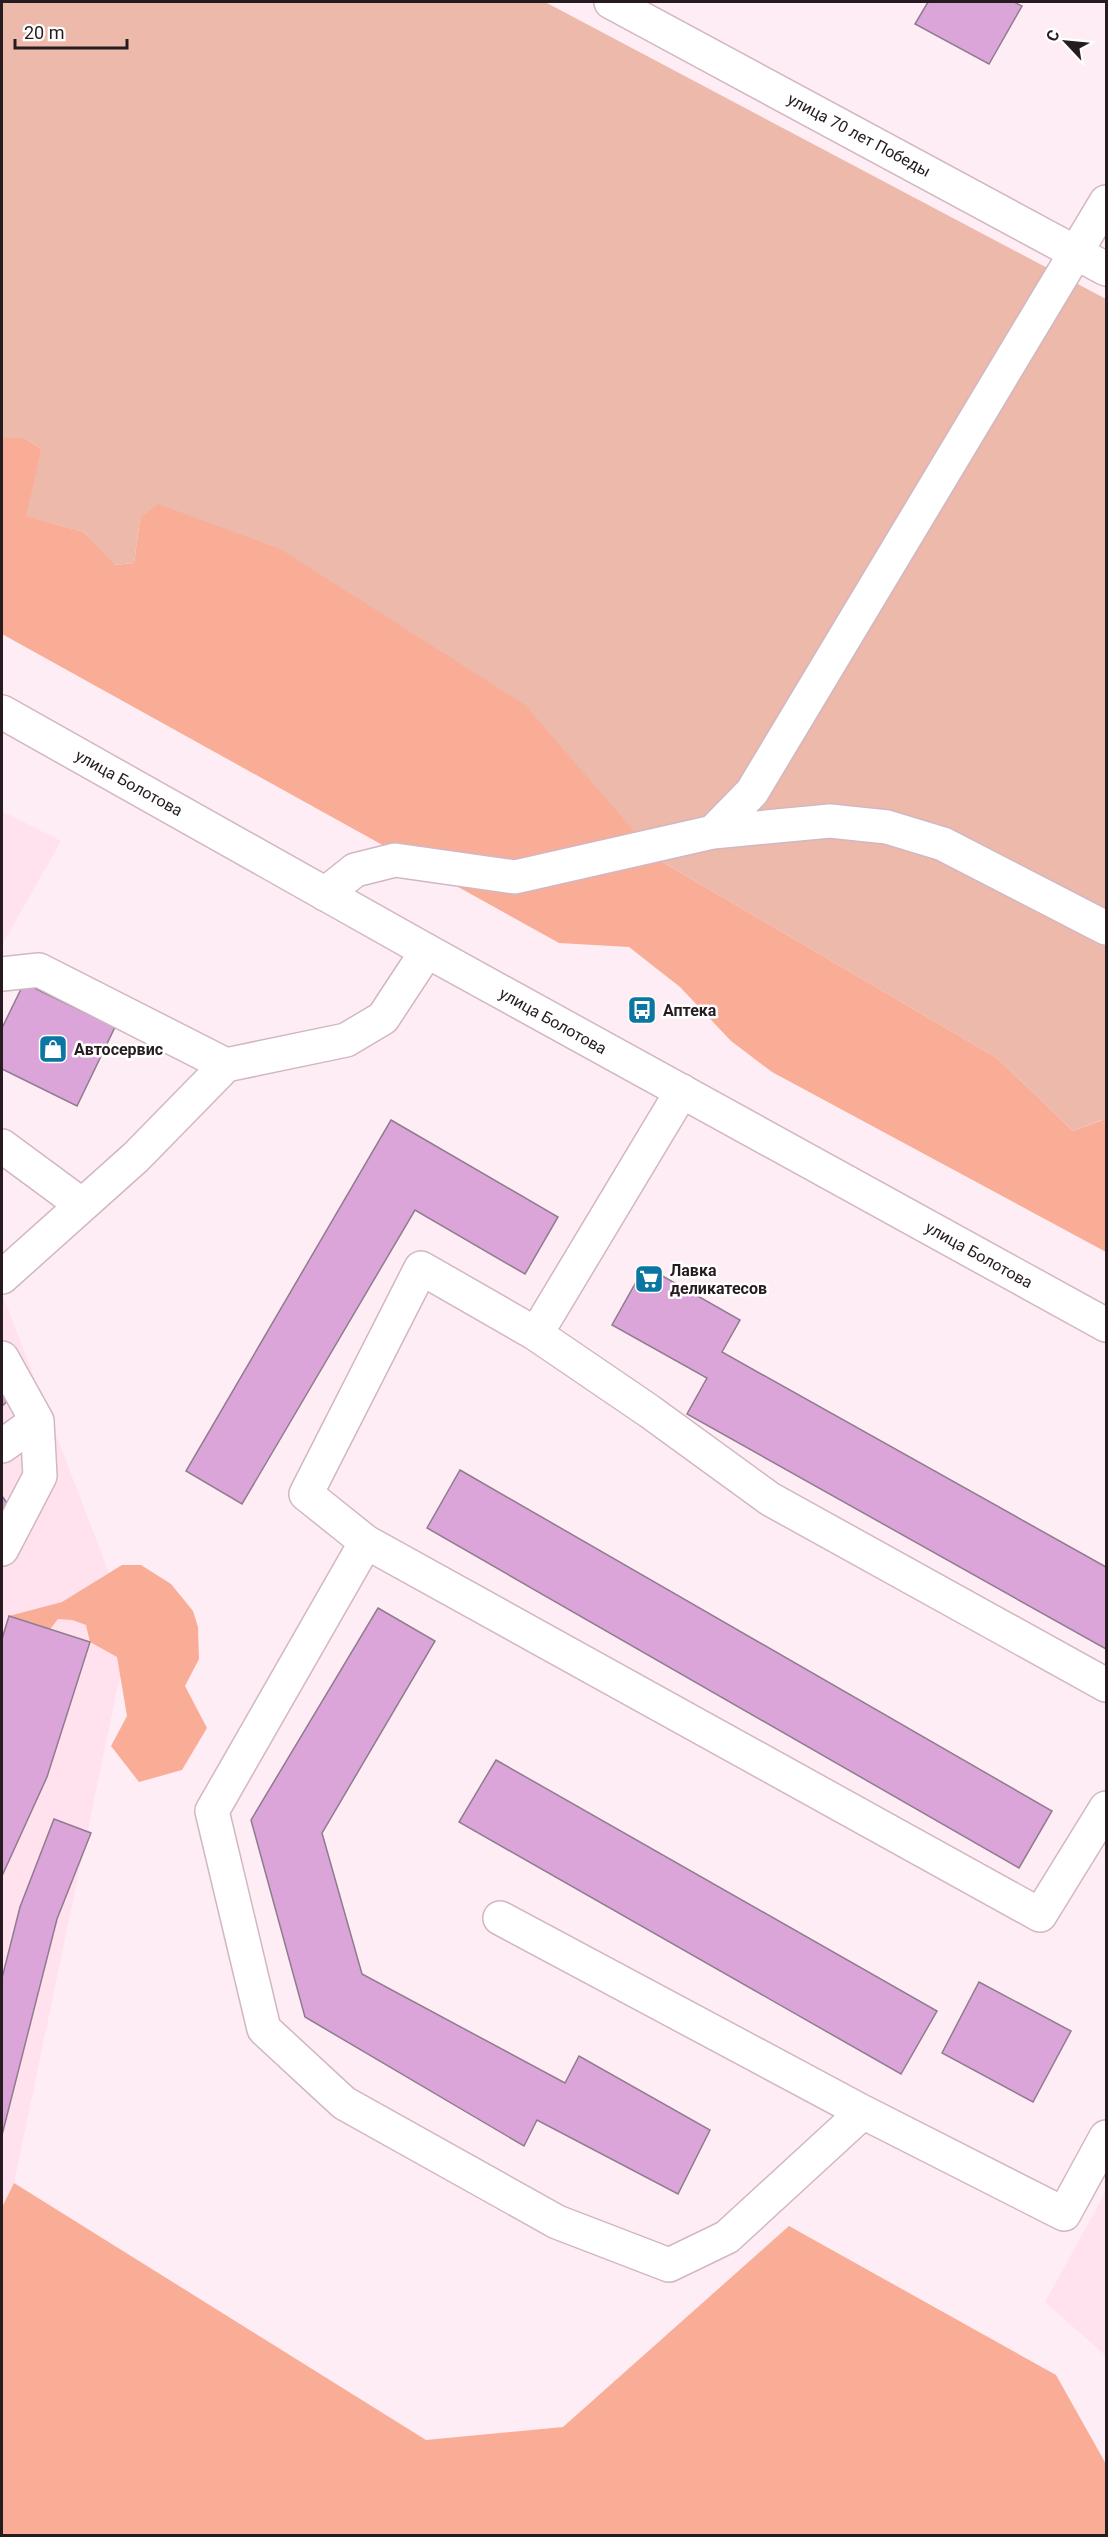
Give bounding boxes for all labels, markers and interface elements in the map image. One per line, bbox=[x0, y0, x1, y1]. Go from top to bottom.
scale bar bbox=[15, 12, 128, 50]
north arrow bbox=[1036, 12, 1096, 72]
text: 20 m bbox=[24, 22, 64, 43]
text: С bbox=[1042, 27, 1064, 45]
street label: улица 70 лет Победы bbox=[784, 89, 934, 181]
street label: улица Болотова bbox=[72, 746, 186, 820]
street label: улица Болотова bbox=[496, 984, 610, 1058]
bus stop icon: Аптека bbox=[626, 994, 658, 1026]
place label: Аптека bbox=[663, 1001, 717, 1020]
shop icon: Автосервис bbox=[37, 1033, 69, 1065]
place label: Автосервис bbox=[74, 1040, 163, 1059]
street label: улица Болотова bbox=[922, 1218, 1036, 1292]
place label: Лавка деликатесов bbox=[670, 1261, 767, 1298]
supermarket icon: Лавка деликатесов bbox=[633, 1263, 665, 1295]

